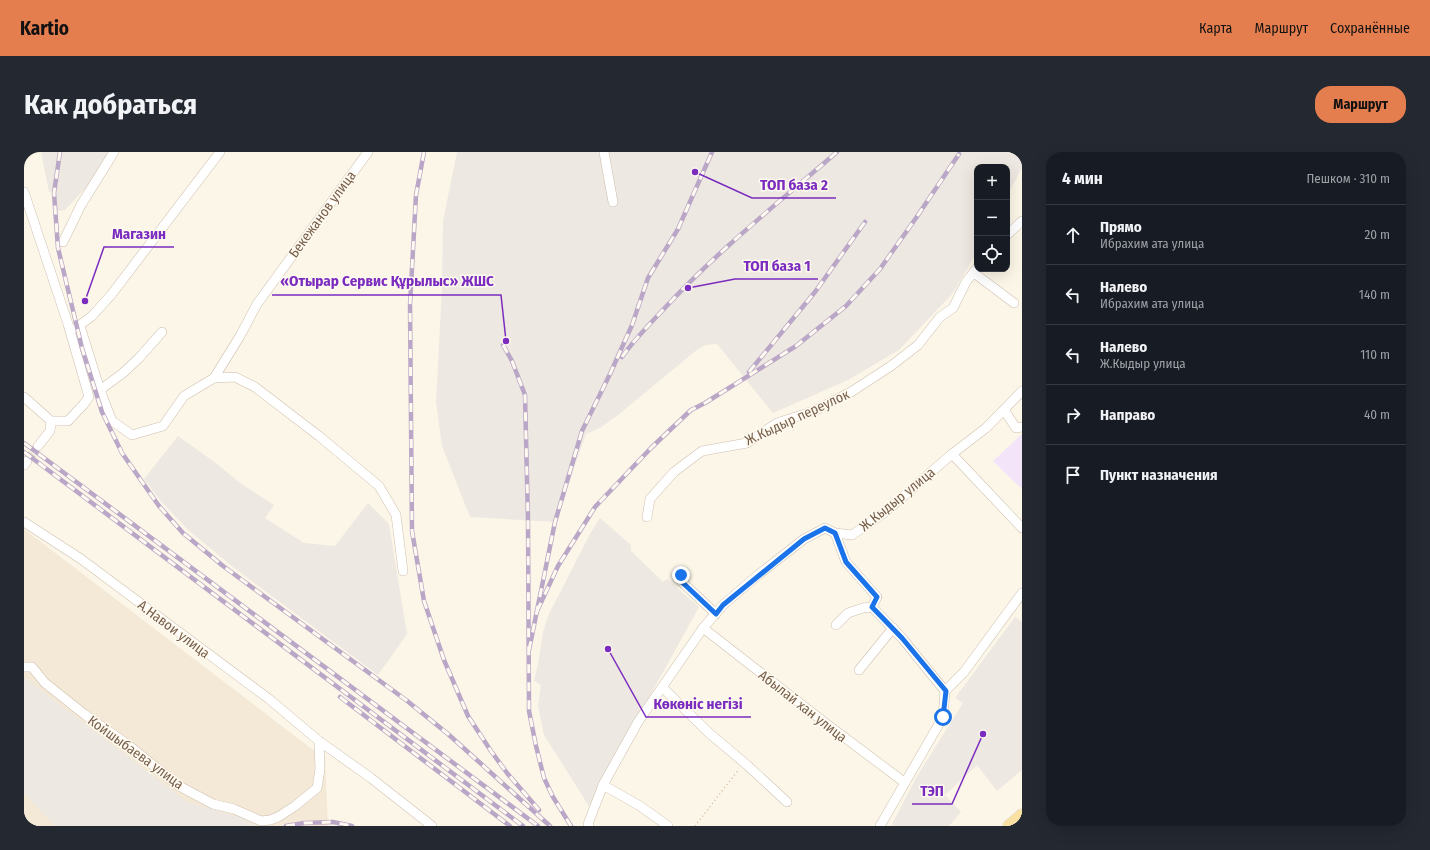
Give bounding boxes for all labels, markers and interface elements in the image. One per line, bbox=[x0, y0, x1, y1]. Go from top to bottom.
text: Kartio bbox=[20, 17, 69, 40]
text: Карта bbox=[1199, 20, 1232, 37]
text: Маршрут bbox=[1254, 20, 1308, 37]
text: Сохранённые bbox=[1330, 20, 1410, 37]
button: Маршрут bbox=[1315, 86, 1406, 123]
text: Как добраться bbox=[24, 88, 197, 121]
map controls bbox=[974, 164, 1010, 272]
button: + bbox=[974, 164, 1010, 200]
street label: Бекежанов улица bbox=[285, 167, 360, 261]
text: 4 мин bbox=[1062, 168, 1103, 189]
callout: ТОП база 2 bbox=[752, 171, 836, 198]
text: Пешком · 310 m bbox=[1306, 171, 1390, 186]
text: ТОП база 2 bbox=[760, 176, 828, 194]
button: − bbox=[974, 200, 1010, 236]
text: Прямо bbox=[1100, 218, 1142, 236]
callout: Магазин bbox=[104, 220, 174, 247]
icon: ahead bbox=[1062, 224, 1084, 246]
text: Магазин bbox=[112, 225, 166, 243]
text: 20 m bbox=[1364, 227, 1390, 242]
button: locate bbox=[974, 236, 1010, 272]
text: Ибрахим ата улица bbox=[1100, 236, 1204, 251]
callout: ТОП база 1 bbox=[735, 252, 818, 279]
text: ТОП база 1 bbox=[743, 257, 811, 275]
callout: «Отырар Сервис Құрылыс» ЖШС bbox=[272, 268, 501, 295]
text: «Отырар Сервис Құрылыс» ЖШС bbox=[280, 272, 494, 290]
text: Налево bbox=[1100, 278, 1147, 296]
icon: left bbox=[1062, 284, 1084, 306]
text: 140 m bbox=[1359, 287, 1390, 302]
text: Ибрахим ата улица bbox=[1100, 296, 1204, 311]
text: Налево bbox=[1100, 338, 1147, 356]
icon: left bbox=[1062, 344, 1084, 366]
text: 110 m bbox=[1360, 347, 1390, 362]
text: Ж.Кыдыр улица bbox=[1100, 356, 1186, 371]
street label: Ж.Кыдыр переулок bbox=[742, 386, 852, 449]
icon: right bbox=[1062, 404, 1084, 426]
text: Направо bbox=[1100, 406, 1155, 424]
text: 40 m bbox=[1364, 407, 1390, 422]
street label: Ж.Кыдыр улица bbox=[856, 464, 939, 535]
icon: arrive bbox=[1062, 464, 1084, 486]
text: Пункт назначения bbox=[1100, 466, 1218, 484]
route end bbox=[672, 566, 690, 584]
street label: А.Навои улица bbox=[134, 597, 213, 662]
street label: Абылай хан улица bbox=[755, 667, 850, 746]
callout: Көкөніс негізі bbox=[646, 690, 751, 717]
text: Көкөніс негізі bbox=[653, 695, 743, 713]
route start bbox=[934, 708, 952, 726]
street label: Койшыбаева улица bbox=[84, 712, 187, 793]
callout: ТЭП bbox=[912, 777, 952, 804]
text: ТЭП bbox=[920, 782, 944, 800]

